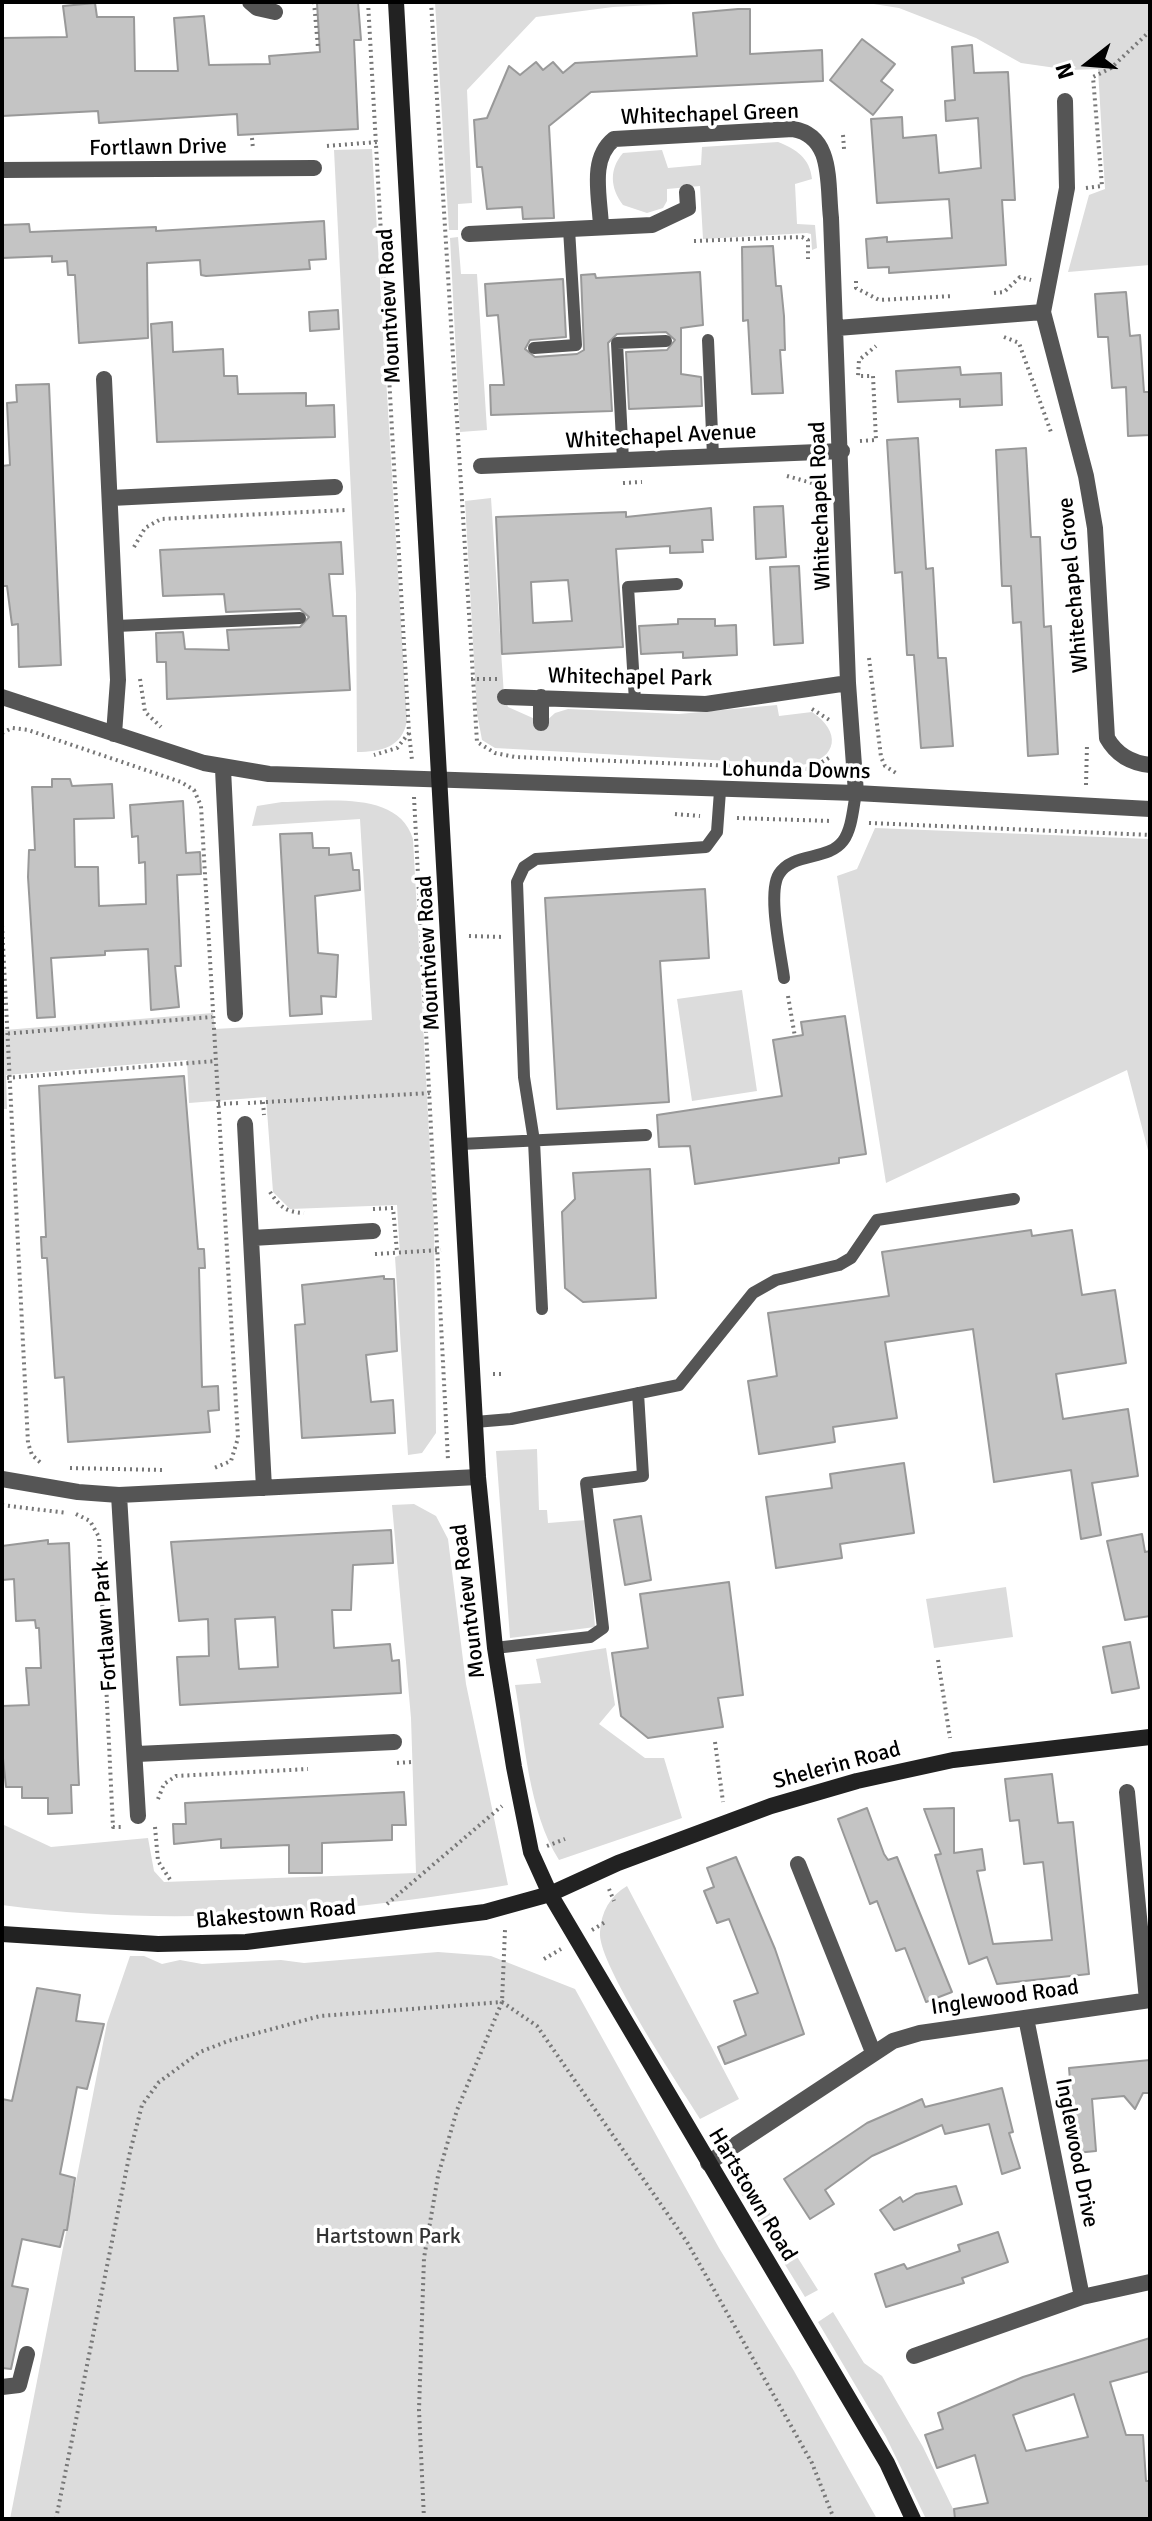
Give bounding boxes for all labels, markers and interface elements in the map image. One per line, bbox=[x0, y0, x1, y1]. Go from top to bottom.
north arrow bbox=[1048, 24, 1128, 104]
text: N bbox=[1049, 60, 1080, 82]
street label: Whitechapel Green bbox=[620, 99, 800, 131]
street label: Fortlawn Drive bbox=[89, 134, 227, 162]
street label: Mountview Road bbox=[373, 228, 407, 384]
street label: Whitechapel Avenue bbox=[565, 419, 757, 455]
street label: Whitechapel Road bbox=[805, 421, 837, 591]
street label: Whitechapel Grove bbox=[1053, 496, 1095, 674]
street label: Whitechapel Park bbox=[547, 663, 713, 693]
street label: Lohunda Downs bbox=[721, 757, 871, 785]
street label: Mountview Road bbox=[412, 875, 446, 1031]
street label: Mountview Road bbox=[446, 1522, 492, 1680]
street label: Fortlawn Park bbox=[88, 1560, 124, 1692]
street label: Shelerin Road bbox=[770, 1736, 904, 1796]
street label: Blakestown Road bbox=[195, 1895, 357, 1935]
street label: Inglewood Road bbox=[929, 1975, 1081, 2021]
street label: Inglewood Drive bbox=[1049, 2076, 1103, 2230]
street label: Hartstown Road bbox=[702, 2124, 802, 2266]
park label: Hartstown Park bbox=[315, 2224, 461, 2250]

